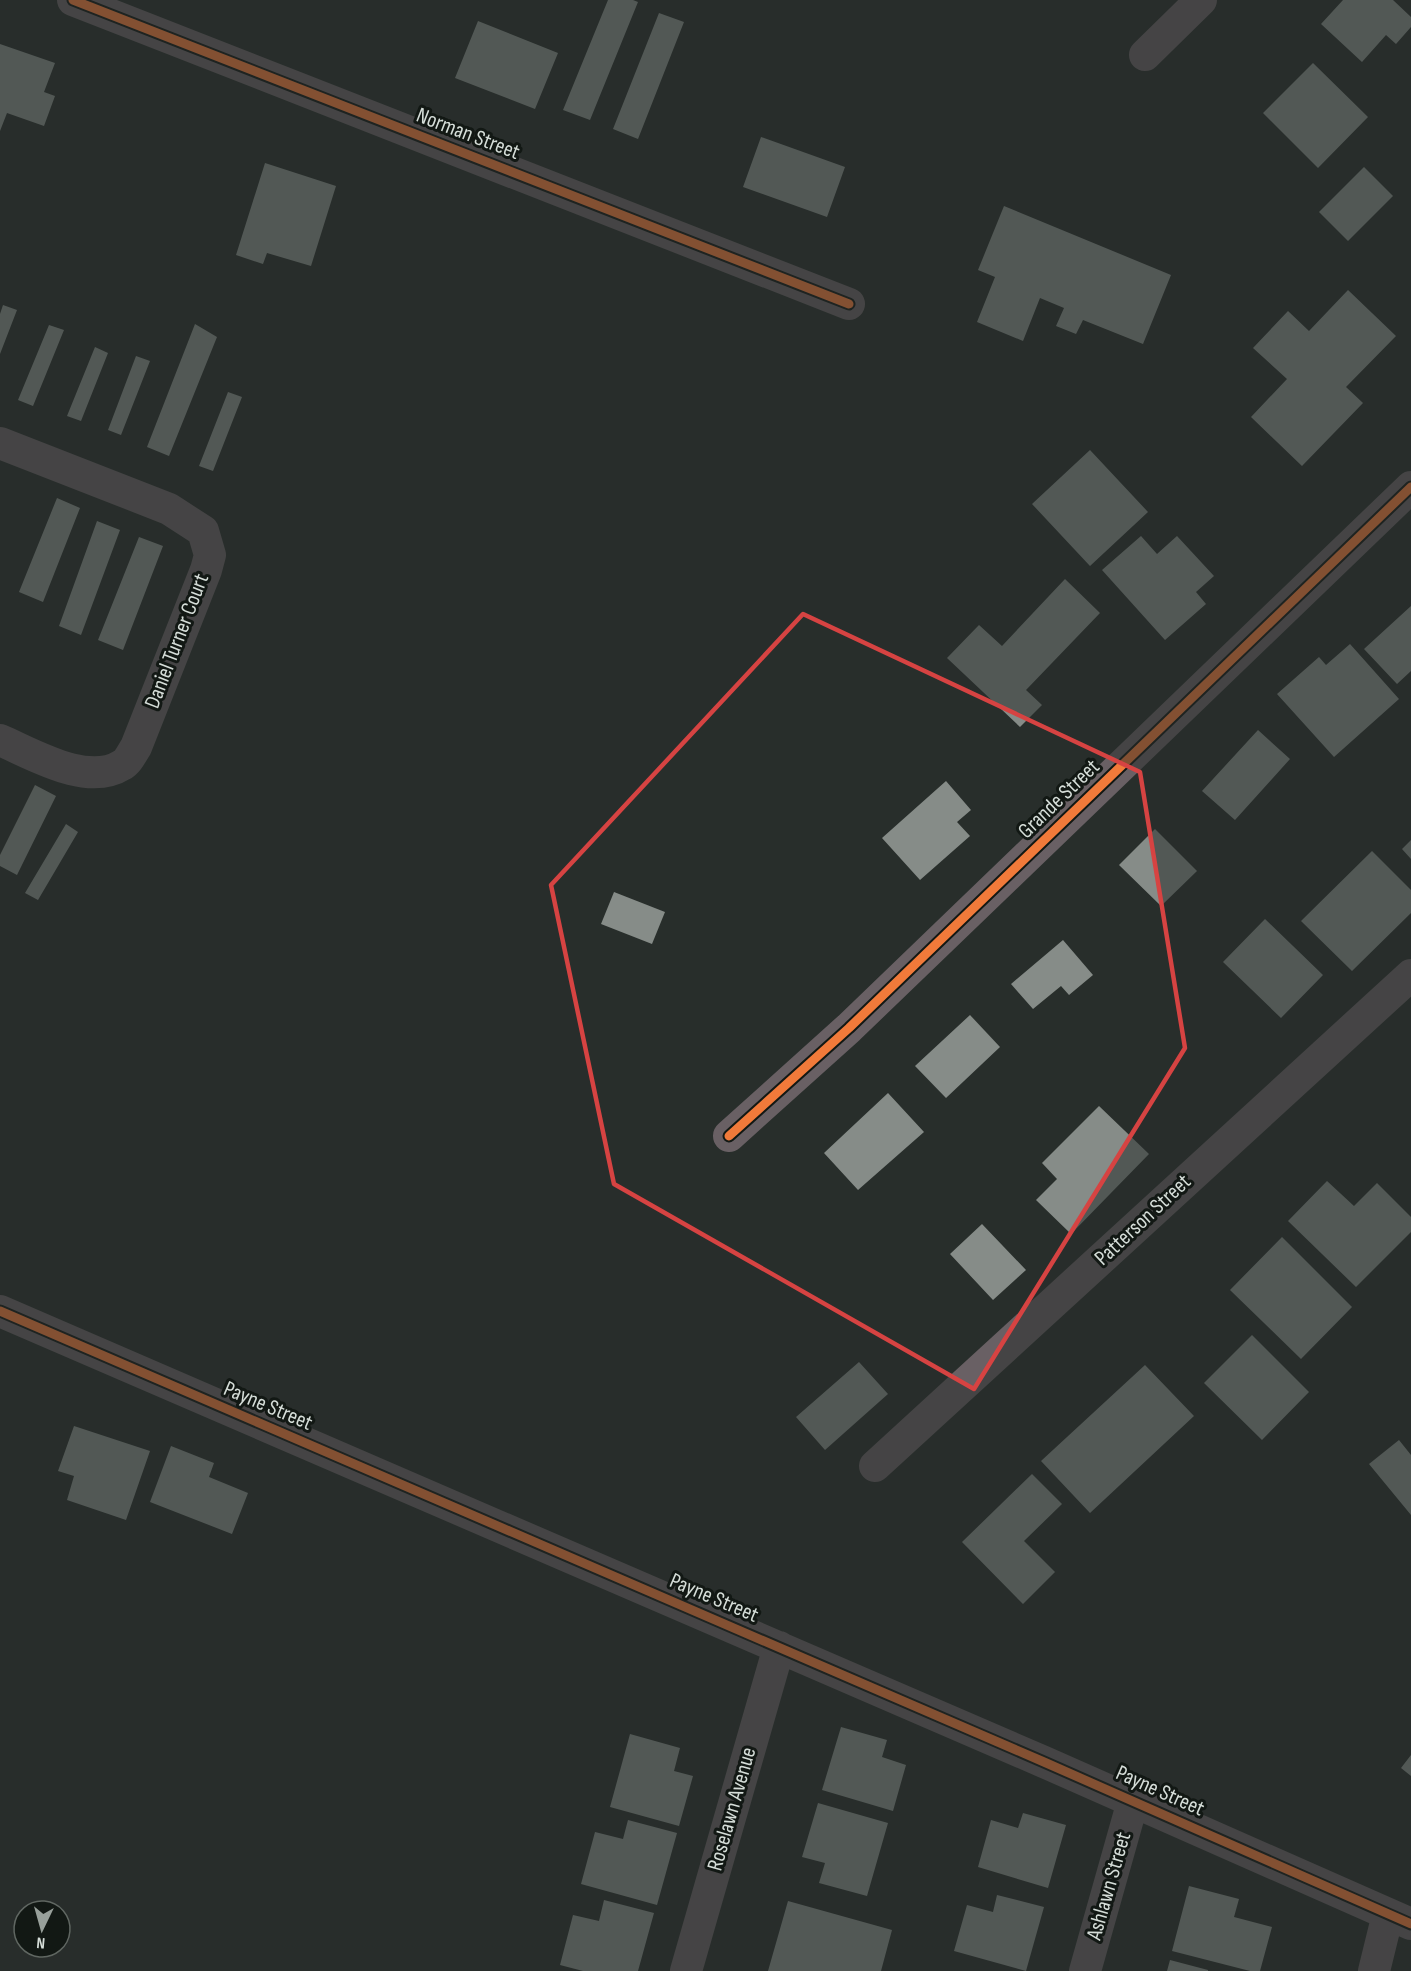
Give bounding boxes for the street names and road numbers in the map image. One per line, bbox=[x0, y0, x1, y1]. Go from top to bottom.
street label: Norman Street bbox=[412, 102, 524, 166]
street label: Daniel Turner Court bbox=[139, 570, 215, 712]
street label: Grande Street bbox=[1013, 753, 1106, 844]
street label: Patterson Street bbox=[1089, 1168, 1197, 1271]
street label: Payne Street bbox=[219, 1375, 317, 1437]
street label: Payne Street bbox=[665, 1567, 763, 1629]
street label: Roselawn Avenue bbox=[701, 1744, 763, 1874]
street label: Payne Street bbox=[1112, 1760, 1209, 1823]
street label: Ashlawn Street bbox=[1080, 1829, 1137, 1944]

